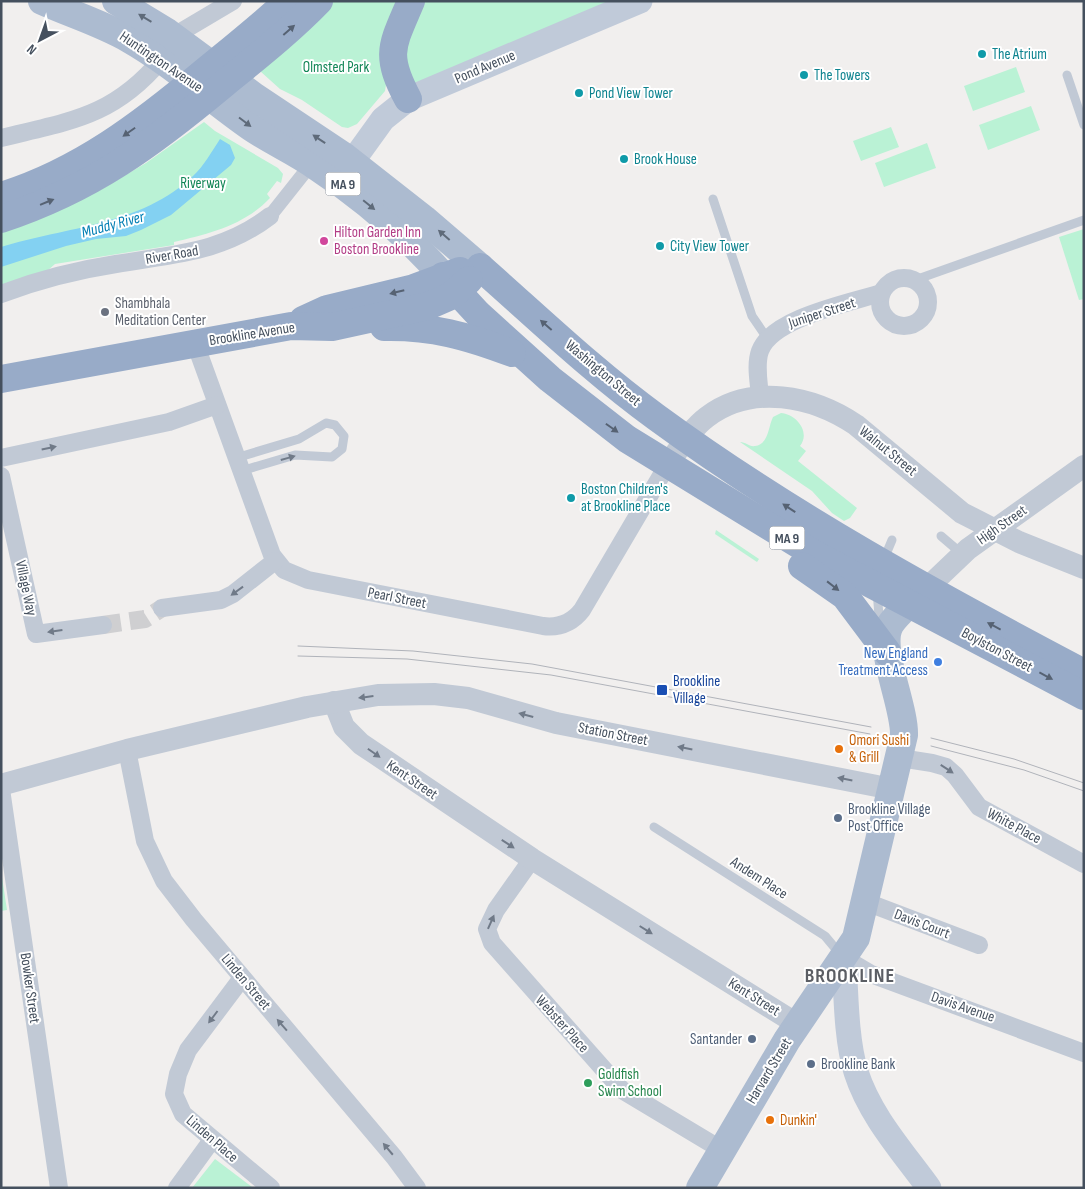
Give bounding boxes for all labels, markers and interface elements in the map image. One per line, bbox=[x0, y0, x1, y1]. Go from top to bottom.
one-way arrow bbox=[139, 13, 152, 22]
north arrow bbox=[15, 15, 65, 65]
one-way arrow bbox=[282, 24, 294, 36]
street label: Huntington Avenue bbox=[116, 27, 206, 97]
text: N bbox=[23, 41, 40, 58]
place label: The Atrium bbox=[992, 45, 1047, 64]
street label: Pond Avenue bbox=[452, 46, 518, 88]
marker: The Atrium bbox=[976, 48, 988, 60]
park label: Olmsted Park bbox=[303, 58, 369, 77]
place label: The Towers bbox=[814, 66, 870, 85]
marker: The Towers bbox=[798, 69, 810, 81]
place label: Pond View Tower bbox=[589, 84, 674, 103]
marker: Pond View Tower bbox=[573, 87, 585, 99]
one-way arrow bbox=[238, 117, 252, 127]
one-way arrow bbox=[123, 127, 136, 137]
one-way arrow bbox=[312, 134, 325, 143]
place label: Brook House bbox=[634, 150, 697, 169]
marker: Brook House bbox=[618, 153, 630, 165]
road number: MA 9 bbox=[326, 172, 360, 195]
park label: Riverway bbox=[180, 174, 226, 193]
one-way arrow bbox=[40, 198, 54, 206]
one-way arrow bbox=[362, 199, 375, 210]
water label: Muddy River bbox=[79, 207, 147, 242]
place label: Hilton Garden Inn Boston Brookline bbox=[334, 223, 421, 259]
one-way arrow bbox=[437, 230, 450, 241]
marker: Hilton Garden Inn Boston Brookline bbox=[318, 235, 330, 247]
place label: City View Tower bbox=[670, 237, 750, 256]
marker: City View Tower bbox=[654, 240, 666, 252]
street label: River Road bbox=[144, 241, 200, 269]
one-way arrow bbox=[390, 288, 405, 296]
street label: Juniper Street bbox=[785, 293, 858, 333]
place label: Shambhala Meditation Center bbox=[115, 294, 207, 330]
marker: Shambhala Meditation Center bbox=[99, 306, 111, 318]
street label: Brookline Avenue bbox=[208, 318, 296, 350]
one-way arrow bbox=[539, 319, 552, 330]
street label: Washington Street bbox=[561, 336, 645, 411]
street label: Walnut Street bbox=[855, 422, 921, 480]
one-way arrow bbox=[605, 423, 619, 433]
one-way arrow bbox=[41, 444, 56, 452]
one-way arrow bbox=[281, 453, 296, 461]
place label: Boston Children's at Brookline Place bbox=[581, 480, 670, 516]
marker: Boston Children's at Brookline Place bbox=[565, 492, 577, 504]
street label: High Street bbox=[973, 501, 1031, 549]
one-way arrow bbox=[782, 504, 795, 513]
road number: MA 9 bbox=[770, 526, 804, 550]
street label: Village Way bbox=[11, 559, 41, 618]
one-way arrow bbox=[826, 581, 839, 592]
street label: Pearl Street bbox=[366, 583, 428, 613]
one-way arrow bbox=[230, 586, 244, 596]
one-way arrow bbox=[987, 622, 1001, 630]
street label: Boylston Street bbox=[958, 623, 1036, 677]
one-way arrow bbox=[46, 628, 62, 636]
place label: New England Treatment Access bbox=[838, 644, 928, 680]
marker: New England Treatment Access bbox=[932, 656, 944, 668]
place label: Brookline Village bbox=[673, 672, 720, 708]
one-way arrow bbox=[1039, 672, 1053, 680]
marker: Brookline Village bbox=[655, 683, 669, 697]
one-way arrow bbox=[358, 693, 374, 701]
one-way arrow bbox=[519, 711, 534, 719]
street label: Station Street bbox=[576, 718, 650, 750]
place label: Omori Sushi & Grill bbox=[849, 731, 909, 767]
marker: Omori Sushi & Grill bbox=[833, 743, 845, 755]
one-way arrow bbox=[678, 744, 693, 752]
one-way arrow bbox=[367, 748, 380, 758]
street label: Kent Street bbox=[383, 756, 442, 804]
one-way arrow bbox=[940, 764, 953, 773]
one-way arrow bbox=[836, 774, 852, 782]
place label: Brookline Village Post Office bbox=[848, 800, 931, 836]
street label: White Place bbox=[984, 804, 1044, 848]
marker: Brookline Village Post Office bbox=[832, 812, 844, 824]
one-way arrow bbox=[502, 839, 515, 849]
street label: Andem Place bbox=[726, 852, 791, 903]
street label: Davis Court bbox=[892, 905, 953, 943]
one-way arrow bbox=[487, 915, 495, 929]
one-way arrow bbox=[640, 925, 653, 935]
street label: Linden Street bbox=[217, 950, 275, 1014]
street label: Bowker Street bbox=[16, 951, 44, 1025]
district label: BROOKLINE bbox=[805, 964, 895, 988]
street label: Kent Street bbox=[724, 974, 784, 1021]
street label: Davis Avenue bbox=[929, 987, 997, 1027]
street label: Webster Place bbox=[531, 991, 593, 1057]
one-way arrow bbox=[208, 1010, 218, 1024]
one-way arrow bbox=[277, 1019, 288, 1032]
place label: Santander bbox=[690, 1030, 743, 1049]
marker: Santander bbox=[746, 1033, 758, 1045]
street label: Harvard Street bbox=[742, 1034, 796, 1107]
place label: Brookline Bank bbox=[821, 1055, 896, 1074]
marker: Brookline Bank bbox=[805, 1058, 817, 1070]
place label: Goldfish Swim School bbox=[598, 1065, 662, 1101]
marker: Goldfish Swim School bbox=[582, 1077, 594, 1089]
street label: Linden Place bbox=[182, 1111, 242, 1167]
place label: Dunkin' bbox=[780, 1111, 817, 1130]
marker: Dunkin' bbox=[764, 1114, 776, 1126]
one-way arrow bbox=[382, 1143, 393, 1156]

